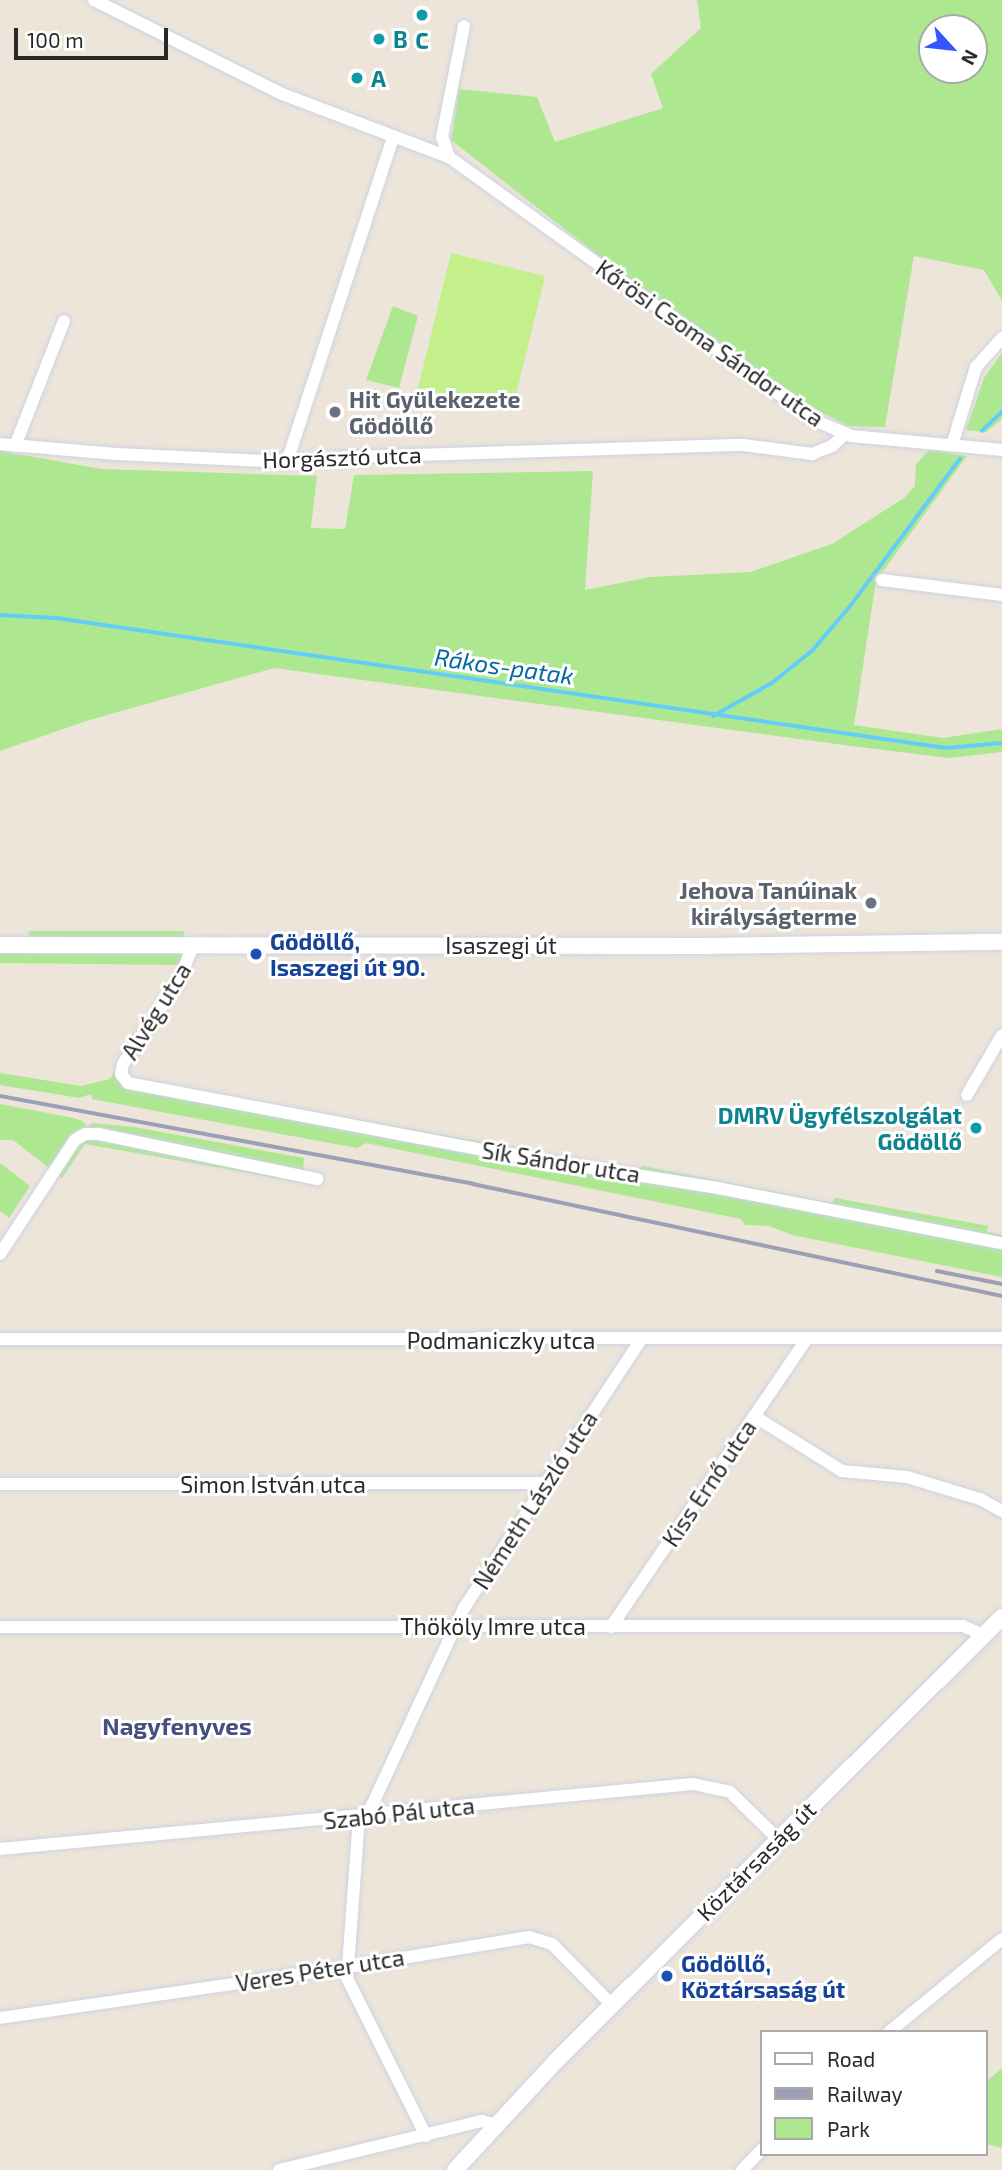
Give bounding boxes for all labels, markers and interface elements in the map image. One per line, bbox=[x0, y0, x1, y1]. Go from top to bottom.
marker: C bbox=[414, 7, 430, 23]
scale bar bbox=[18, 14, 172, 58]
north arrow bbox=[918, 14, 988, 84]
place label: B bbox=[393, 25, 408, 53]
place label: C bbox=[415, 26, 429, 54]
text: 100 m bbox=[27, 27, 84, 52]
marker: B bbox=[371, 31, 387, 47]
text: N bbox=[957, 47, 984, 69]
place label: A bbox=[371, 64, 386, 92]
marker: A bbox=[349, 70, 365, 86]
street label: Kőrösi Csoma Sándor utca bbox=[591, 254, 829, 432]
place label: Hit Gyülekezete Gödöllő bbox=[349, 385, 521, 439]
marker: Hit Gyülekezete Gödöllő bbox=[327, 404, 343, 420]
street label: Horgásztó utca bbox=[262, 440, 422, 474]
water label: Rákos-patak bbox=[433, 642, 575, 690]
place label: Jehova Tanúinak királyságterme bbox=[679, 876, 857, 930]
marker: Jehova Tanúinak királyságterme bbox=[863, 895, 879, 911]
place label: Gödöllő, Isaszegi út 90. bbox=[270, 927, 426, 981]
street label: Isaszegi út bbox=[445, 931, 557, 959]
marker: Gödöllő, Isaszegi út 90. bbox=[248, 946, 264, 962]
street label: Alvég utca bbox=[115, 958, 197, 1064]
place label: DMRV Ügyfélszolgálat Gödöllő bbox=[717, 1101, 962, 1155]
marker: DMRV Ügyfélszolgálat Gödöllő bbox=[968, 1120, 984, 1136]
street label: Sík Sándor utca bbox=[479, 1136, 643, 1188]
street label: Podmaniczky utca bbox=[406, 1326, 596, 1354]
street label: Németh László utca bbox=[467, 1406, 603, 1594]
street label: Kiss Ernő utca bbox=[656, 1414, 762, 1552]
street label: Simon István utca bbox=[180, 1470, 366, 1498]
street label: Thököly Imre utca bbox=[400, 1612, 586, 1640]
district label: Nagyfenyves bbox=[102, 1712, 252, 1740]
street label: Szabó Pál utca bbox=[322, 1791, 476, 1835]
street label: Köztársaság út bbox=[691, 1796, 821, 1926]
street label: Veres Péter utca bbox=[234, 1943, 406, 1997]
place label: Gödöllő, Köztársaság út bbox=[681, 1949, 845, 2003]
marker: Gödöllő, Köztársaság út bbox=[659, 1968, 675, 1984]
legend bbox=[760, 2030, 988, 2156]
text: Road bbox=[827, 2046, 875, 2071]
text: Railway bbox=[827, 2081, 903, 2106]
text: Park bbox=[827, 2116, 870, 2141]

